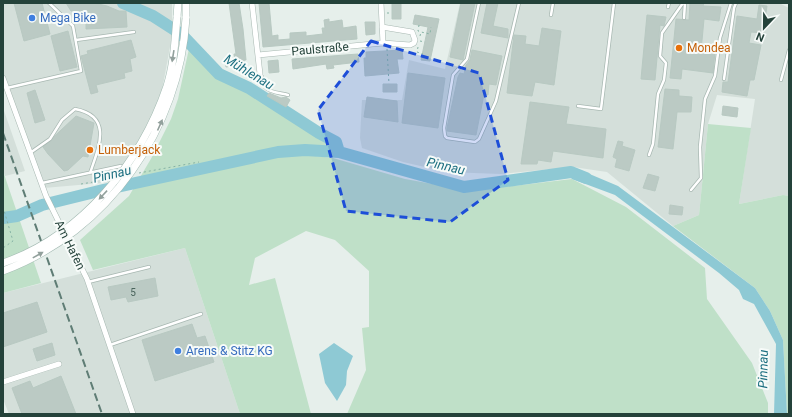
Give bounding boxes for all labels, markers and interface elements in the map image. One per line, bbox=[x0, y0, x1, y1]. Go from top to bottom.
north arrow bbox=[744, 8, 784, 48]
place label: Mega Bike bbox=[40, 11, 96, 25]
marker: Mega Bike bbox=[27, 13, 37, 23]
text: N bbox=[754, 29, 766, 44]
street label: Paulstraße bbox=[291, 40, 349, 58]
place label: Mondea bbox=[687, 41, 731, 55]
marker: Mondea bbox=[674, 43, 684, 53]
one-way arrow bbox=[170, 50, 176, 62]
water label: Mühlenau bbox=[221, 51, 277, 93]
one-way arrow bbox=[157, 119, 163, 131]
place label: Lumberjack bbox=[98, 143, 161, 157]
marker: Lumberjack bbox=[85, 145, 95, 155]
water label: Pinnau bbox=[425, 154, 467, 178]
water label: Pinnau bbox=[91, 162, 133, 186]
one-way arrow bbox=[98, 190, 108, 200]
street label: Am Hafen bbox=[52, 218, 88, 272]
one-way arrow bbox=[33, 252, 44, 258]
house number: 5 bbox=[130, 287, 136, 298]
place label: Arens & Stitz KG bbox=[186, 344, 273, 358]
marker: Arens & Stitz KG bbox=[173, 346, 183, 356]
water label: Pinnau bbox=[755, 349, 771, 389]

